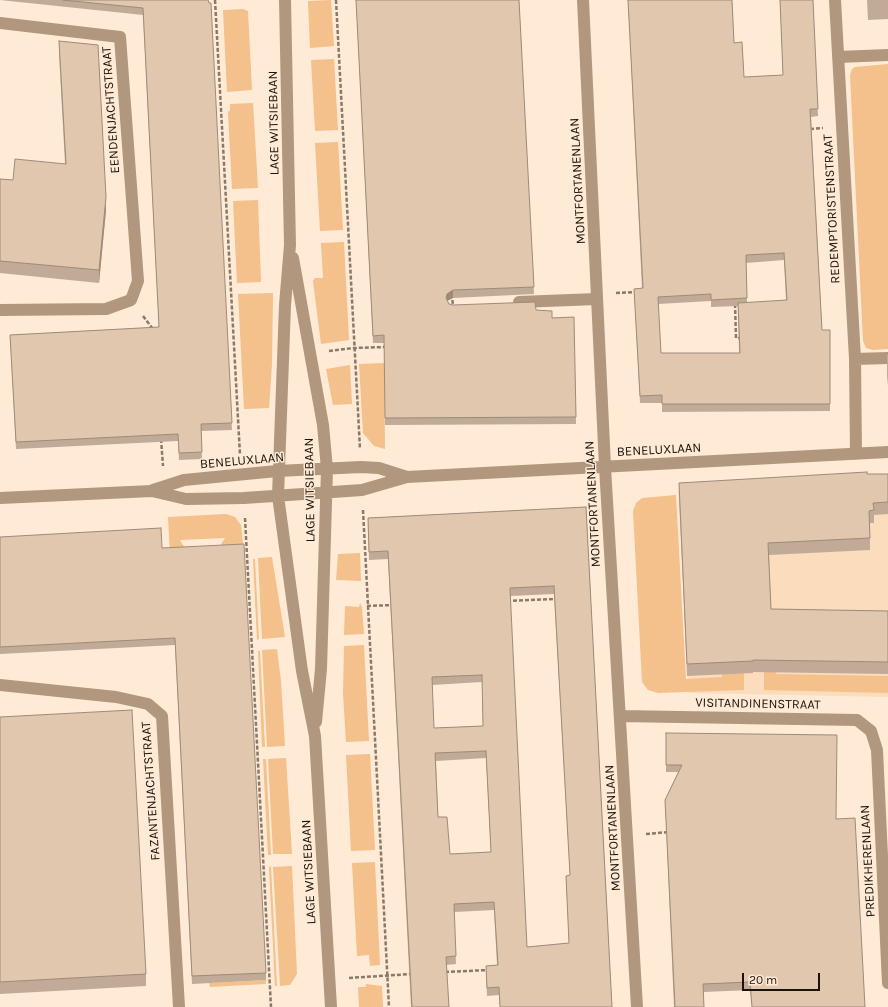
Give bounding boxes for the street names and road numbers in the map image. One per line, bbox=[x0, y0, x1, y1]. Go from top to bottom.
street label: EENDENJACHTSTRAAT bbox=[99, 46, 123, 174]
street label: LAGE WITSIEBAAN bbox=[265, 70, 283, 176]
street label: MONTFORTANENLAAN bbox=[567, 117, 589, 245]
street label: REDEMPTORISTENSTRAAT bbox=[820, 134, 844, 284]
street label: LAGE WITSIEBAAN bbox=[301, 437, 319, 543]
street label: MONTFORTANENLAAN bbox=[582, 440, 604, 568]
street label: BENELUXLAAN bbox=[616, 440, 702, 460]
street label: BENELUXLAAN bbox=[199, 450, 285, 472]
street label: VISITANDINENSTRAAT bbox=[695, 695, 821, 713]
street label: FAZANTENJACHTSTRAAT bbox=[138, 721, 164, 861]
street label: MONTFORTANENLAAN bbox=[602, 764, 624, 892]
street label: PREDIKHERENLAAN bbox=[857, 804, 879, 918]
street label: LAGE WITSIEBAAN bbox=[298, 819, 320, 925]

